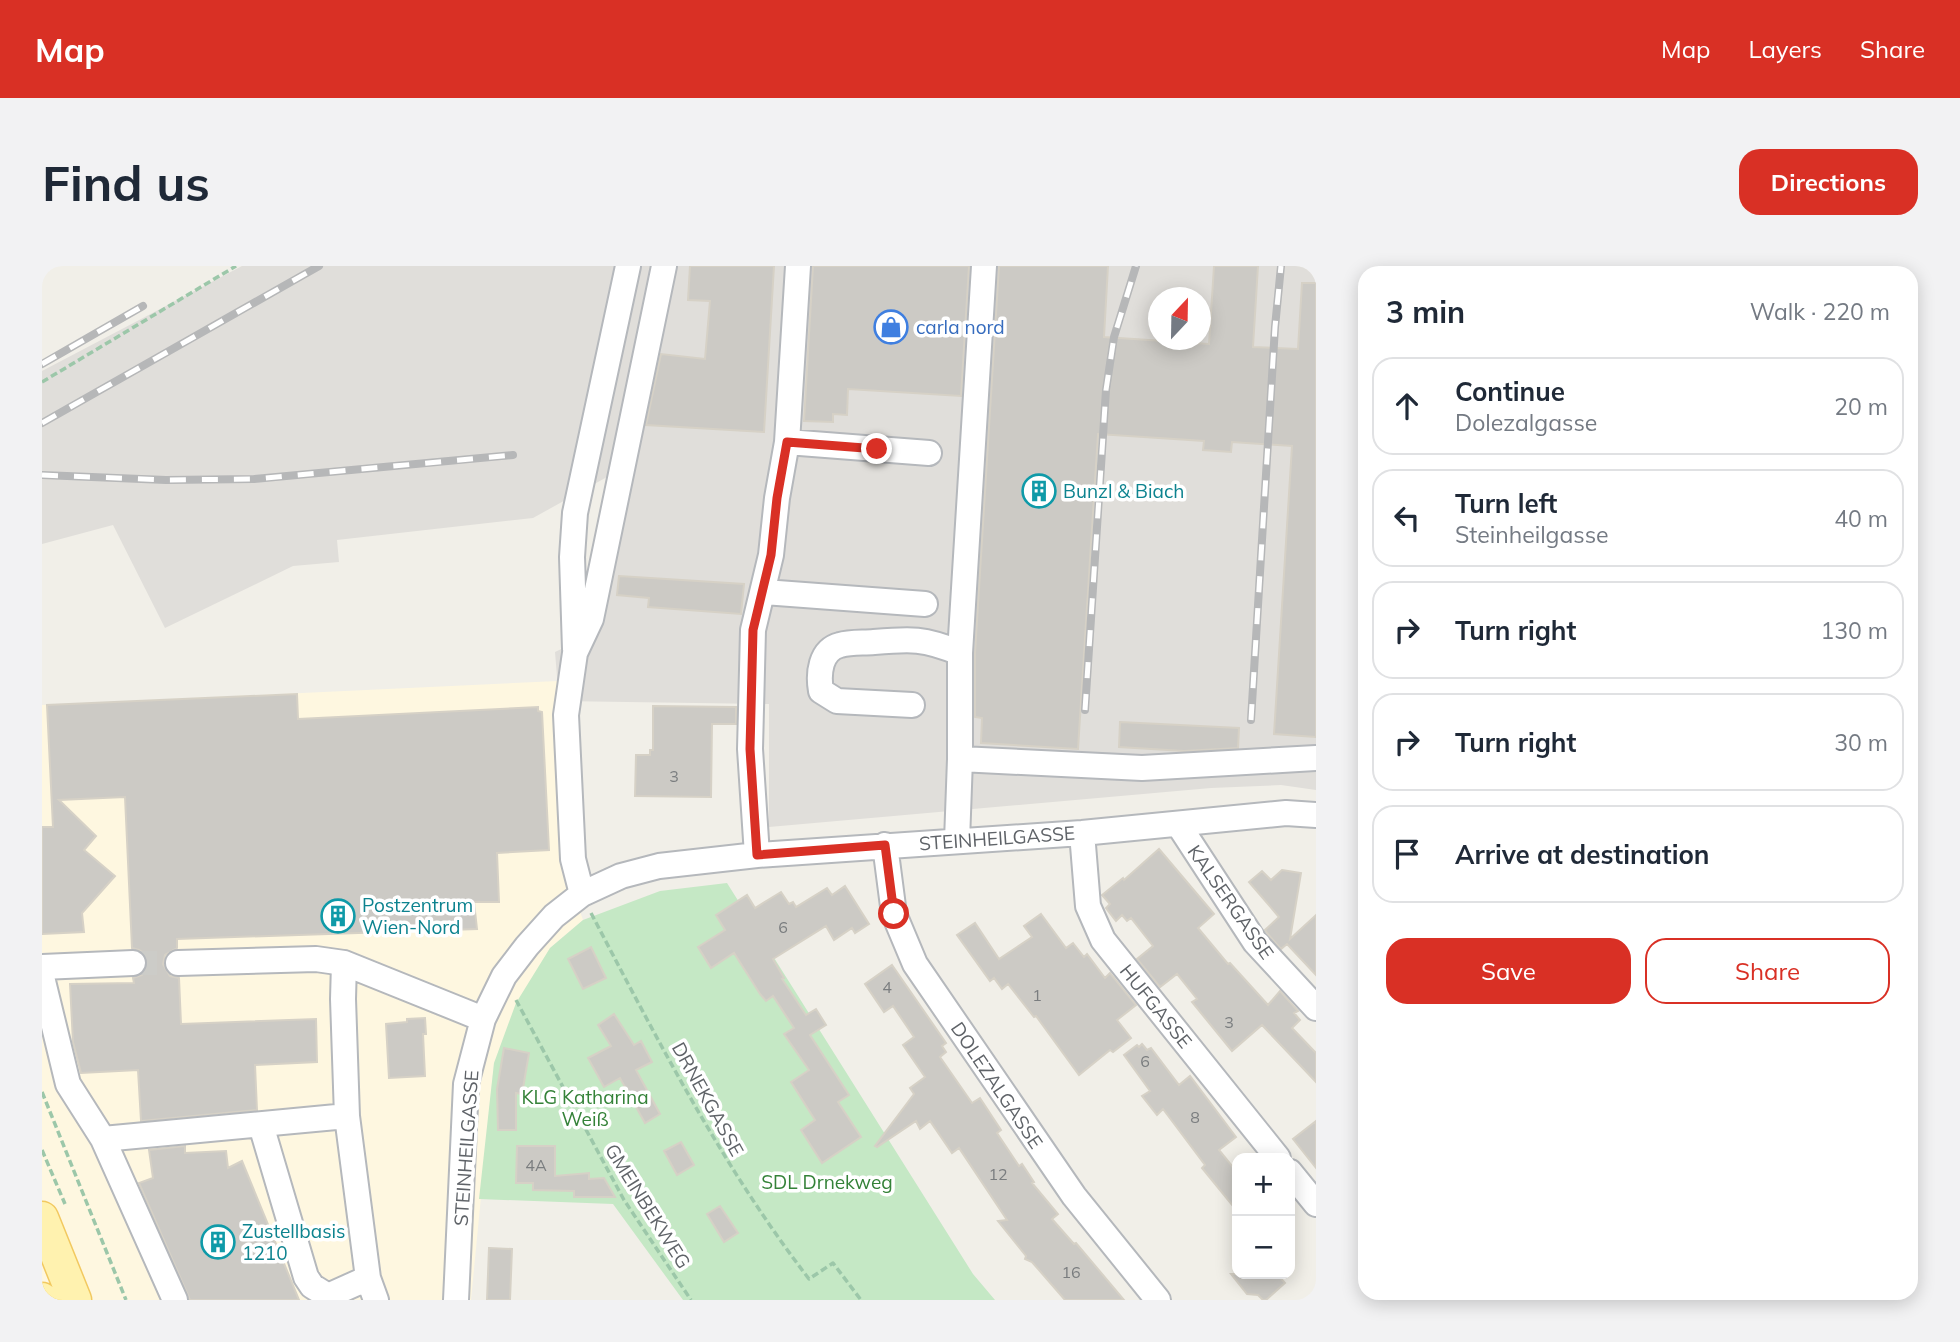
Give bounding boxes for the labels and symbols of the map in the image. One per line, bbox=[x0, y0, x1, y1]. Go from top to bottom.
north arrow bbox=[1148, 287, 1211, 350]
shop icon: carla nord bbox=[872, 308, 910, 346]
place label: carla nord bbox=[916, 315, 1005, 339]
route end bbox=[861, 433, 892, 464]
building icon: Bunzl & Biach bbox=[1020, 472, 1058, 510]
place label: Bunzl & Biach bbox=[1063, 479, 1184, 503]
house number: 3 bbox=[669, 766, 679, 786]
street label: STEINHEILGASSE bbox=[918, 821, 1076, 855]
street label: KALSERGASSE bbox=[1183, 840, 1279, 964]
place label: Postzentrum Wien-Nord bbox=[362, 893, 473, 939]
building icon: Postzentrum Wien-Nord bbox=[319, 897, 357, 935]
route start bbox=[878, 898, 909, 929]
house number: 6 bbox=[778, 917, 788, 937]
street label: HUFGASSE bbox=[1115, 959, 1197, 1053]
house number: 4 bbox=[882, 977, 892, 997]
house number: 1 bbox=[1032, 985, 1042, 1005]
house number: 3 bbox=[1224, 1012, 1234, 1032]
street label: DOLEZALGASSE bbox=[946, 1017, 1048, 1153]
street label: DRNEKGASSE bbox=[667, 1038, 749, 1160]
house number: 6 bbox=[1140, 1051, 1150, 1071]
street label: STEINHEILGASSE bbox=[449, 1069, 483, 1227]
park label: KLG Katharina Weiß bbox=[521, 1085, 649, 1131]
house number: 8 bbox=[1190, 1107, 1200, 1127]
street label: GMEINBEKWEG bbox=[600, 1139, 696, 1273]
house number: 4A bbox=[525, 1155, 547, 1175]
house number: 12 bbox=[988, 1164, 1008, 1184]
park label: SDL Drnekweg bbox=[761, 1170, 893, 1194]
place label: Zustellbasis 1210 bbox=[242, 1219, 346, 1265]
building icon: Zustellbasis 1210 bbox=[199, 1223, 237, 1261]
house number: 16 bbox=[1061, 1262, 1081, 1282]

